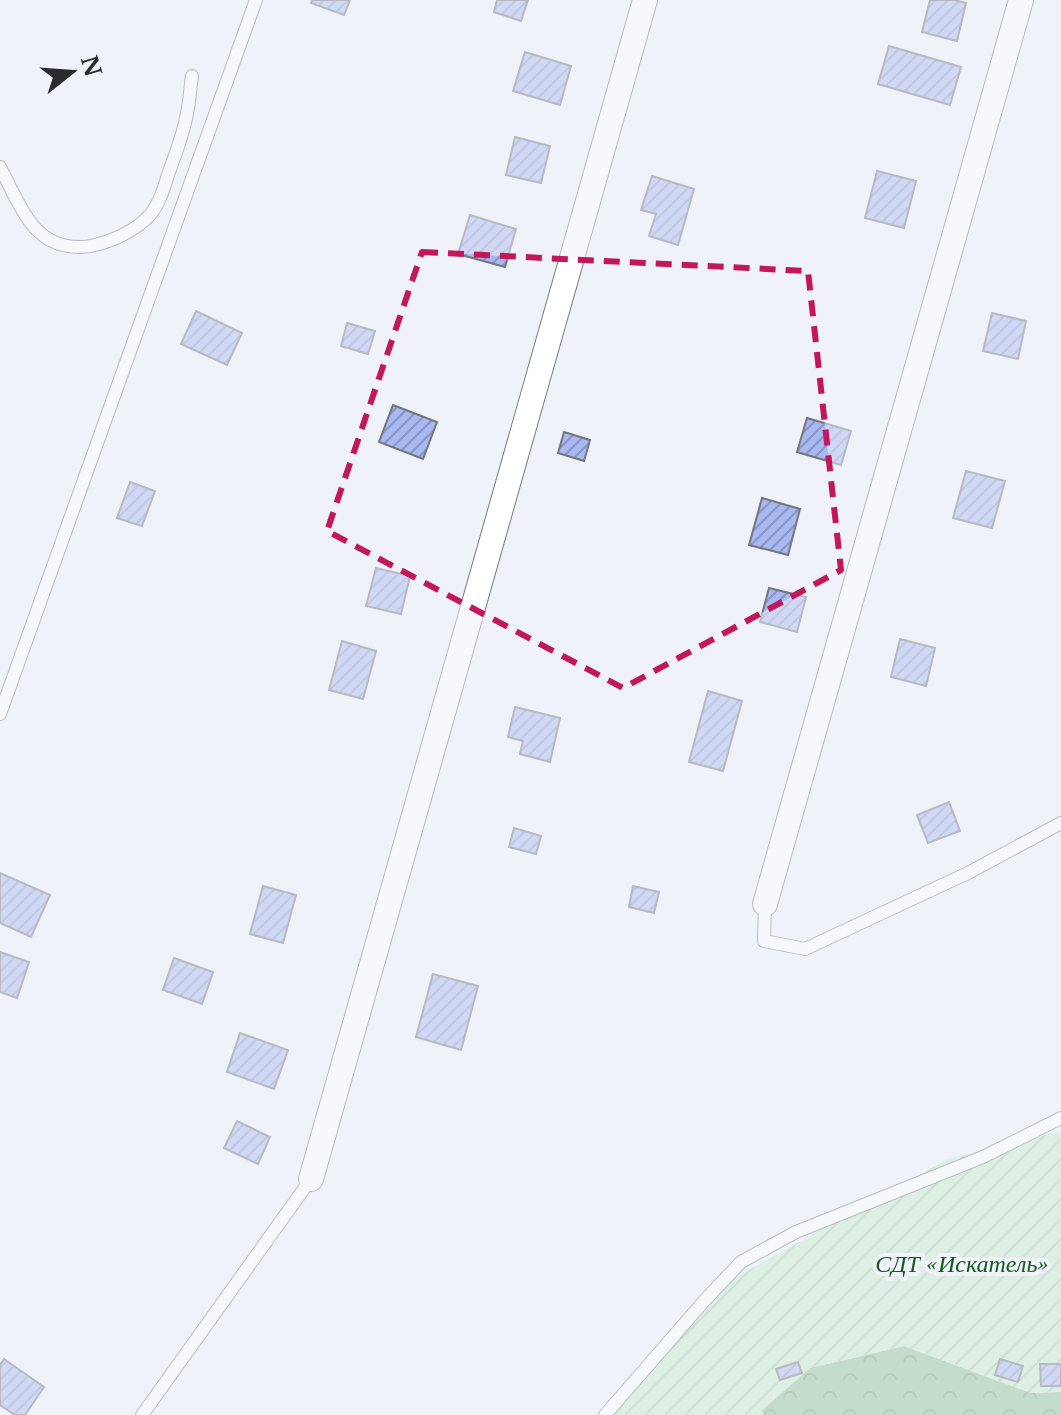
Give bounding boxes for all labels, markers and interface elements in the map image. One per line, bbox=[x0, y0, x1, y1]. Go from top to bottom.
north arrow bbox=[32, 32, 112, 112]
text: N bbox=[75, 52, 107, 80]
park label: СДТ «Искатель» bbox=[875, 1249, 1049, 1278]

